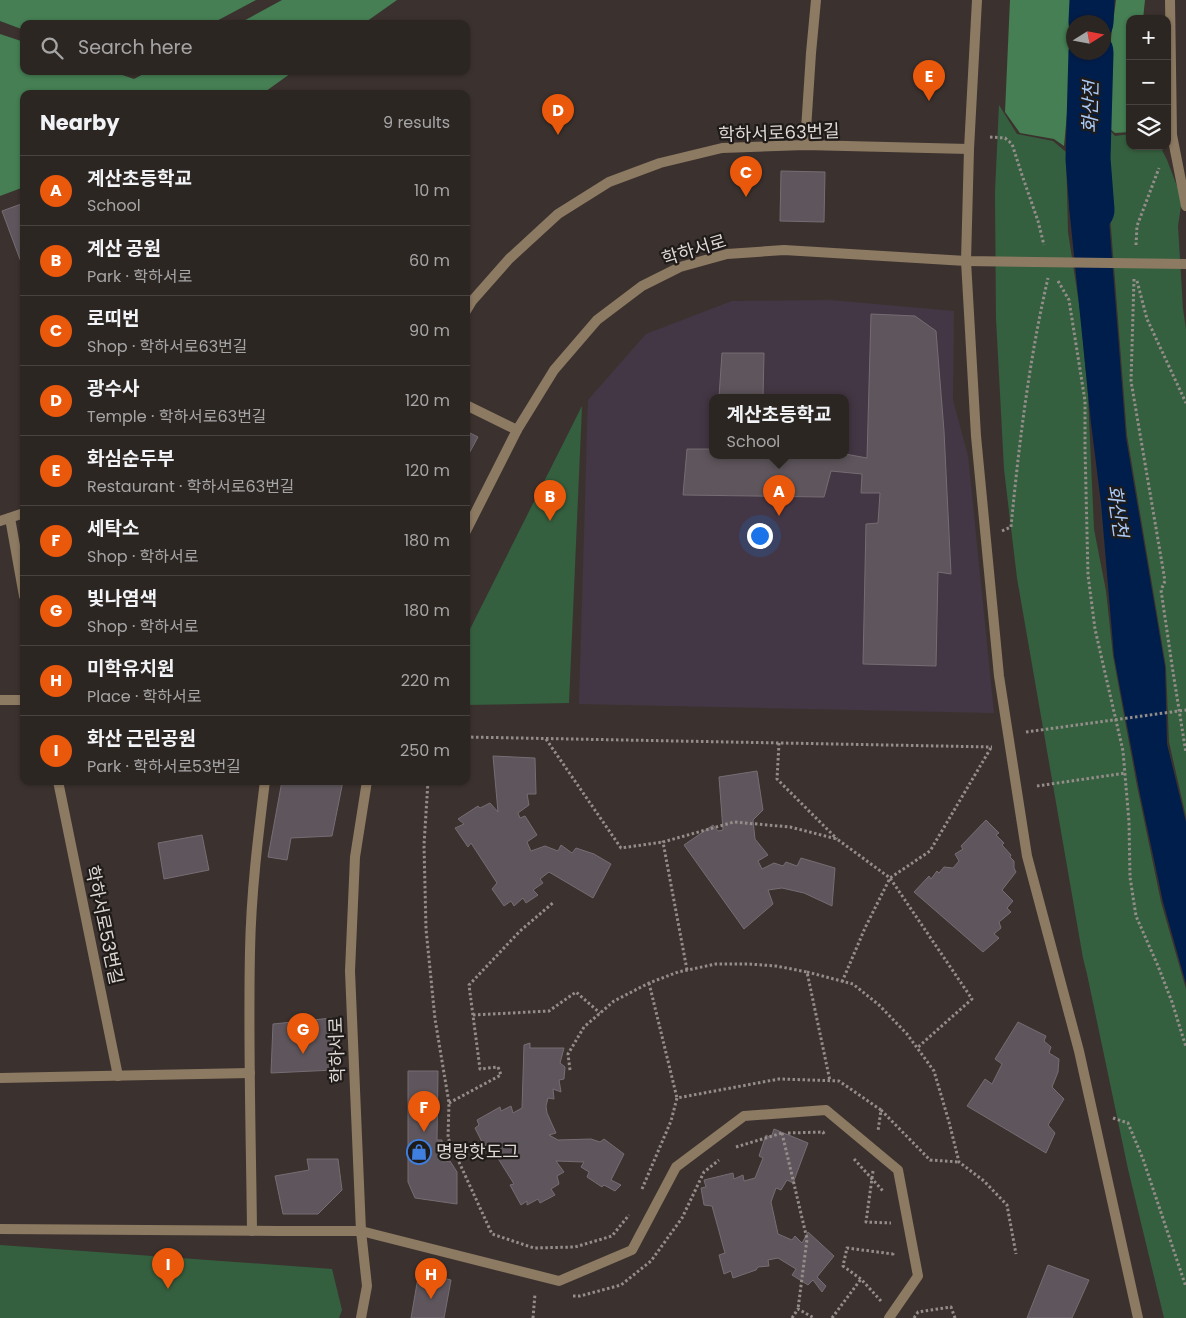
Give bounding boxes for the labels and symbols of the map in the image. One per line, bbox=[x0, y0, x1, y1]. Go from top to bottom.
north arrow bbox=[1066, 15, 1111, 60]
pin: E bbox=[913, 60, 945, 101]
water label: 화산천 bbox=[1077, 79, 1104, 133]
pin: D bbox=[542, 94, 574, 135]
street label: 학하서로63번길 bbox=[718, 118, 840, 147]
pin: C bbox=[730, 156, 762, 197]
street label: 학하서로 bbox=[659, 228, 729, 271]
pin: A bbox=[763, 475, 795, 516]
pin: B bbox=[534, 480, 566, 521]
water label: 화산천 bbox=[1100, 483, 1135, 540]
your location bbox=[747, 523, 773, 549]
street label: 학하서로53번길 bbox=[80, 863, 129, 987]
pin: G bbox=[287, 1013, 319, 1054]
street label: 학하서로 bbox=[323, 1016, 350, 1084]
pin: F bbox=[408, 1091, 440, 1132]
shop icon: 명랑핫도그 bbox=[406, 1139, 432, 1165]
place label: 명랑핫도그 bbox=[436, 1139, 519, 1164]
pin: I bbox=[152, 1248, 184, 1289]
pin: H bbox=[415, 1258, 447, 1299]

